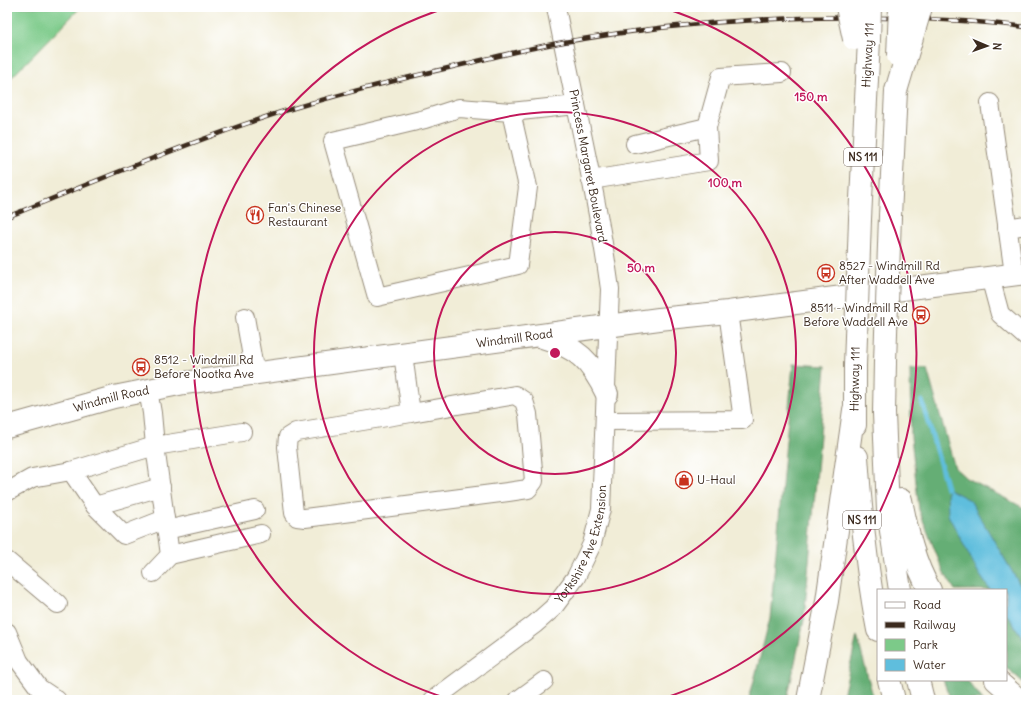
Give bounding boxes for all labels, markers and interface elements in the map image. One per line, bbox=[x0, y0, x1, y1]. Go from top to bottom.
street label: Highway 111 bbox=[858, 22, 877, 88]
north arrow bbox=[967, 26, 1007, 66]
text: N bbox=[990, 42, 1004, 50]
street label: Princess Margaret Boulevard bbox=[566, 88, 611, 244]
text: 150 m bbox=[795, 89, 828, 104]
road number: NS 111 bbox=[844, 148, 882, 166]
text: 100 m bbox=[708, 175, 742, 190]
place label: Fan's Chinese Restaurant bbox=[268, 200, 341, 229]
restaurant icon: Fan's Chinese Restaurant bbox=[245, 205, 265, 225]
place label: 8527 - Windmill Rd After Waddell Ave bbox=[839, 258, 940, 287]
text: 50 m bbox=[627, 260, 656, 275]
bus stop icon: 8527 - Windmill Rd After Waddell Ave bbox=[816, 263, 836, 283]
place label: 8511 - Windmill Rd Before Waddell Ave bbox=[803, 300, 908, 329]
bus stop icon: 8511 - Windmill Rd Before Waddell Ave bbox=[911, 305, 931, 325]
street label: Windmill Road bbox=[475, 325, 554, 351]
centre of rings bbox=[548, 346, 562, 360]
street label: Highway 111 bbox=[846, 346, 863, 412]
place label: 8512 - Windmill Rd Before Nootka Ave bbox=[154, 352, 254, 381]
bus stop icon: 8512 - Windmill Rd Before Nootka Ave bbox=[131, 357, 151, 377]
street label: Windmill Road bbox=[72, 382, 150, 415]
shop icon: U-Haul bbox=[674, 470, 694, 490]
place label: U-Haul bbox=[697, 472, 735, 487]
street label: Yorkshire Ave Extension bbox=[551, 485, 609, 606]
road number: NS 111 bbox=[843, 511, 881, 529]
legend bbox=[877, 589, 1007, 681]
text: Road bbox=[913, 597, 941, 612]
text: Railway bbox=[913, 617, 956, 632]
text: Park bbox=[913, 637, 938, 652]
text: Water bbox=[913, 657, 946, 672]

